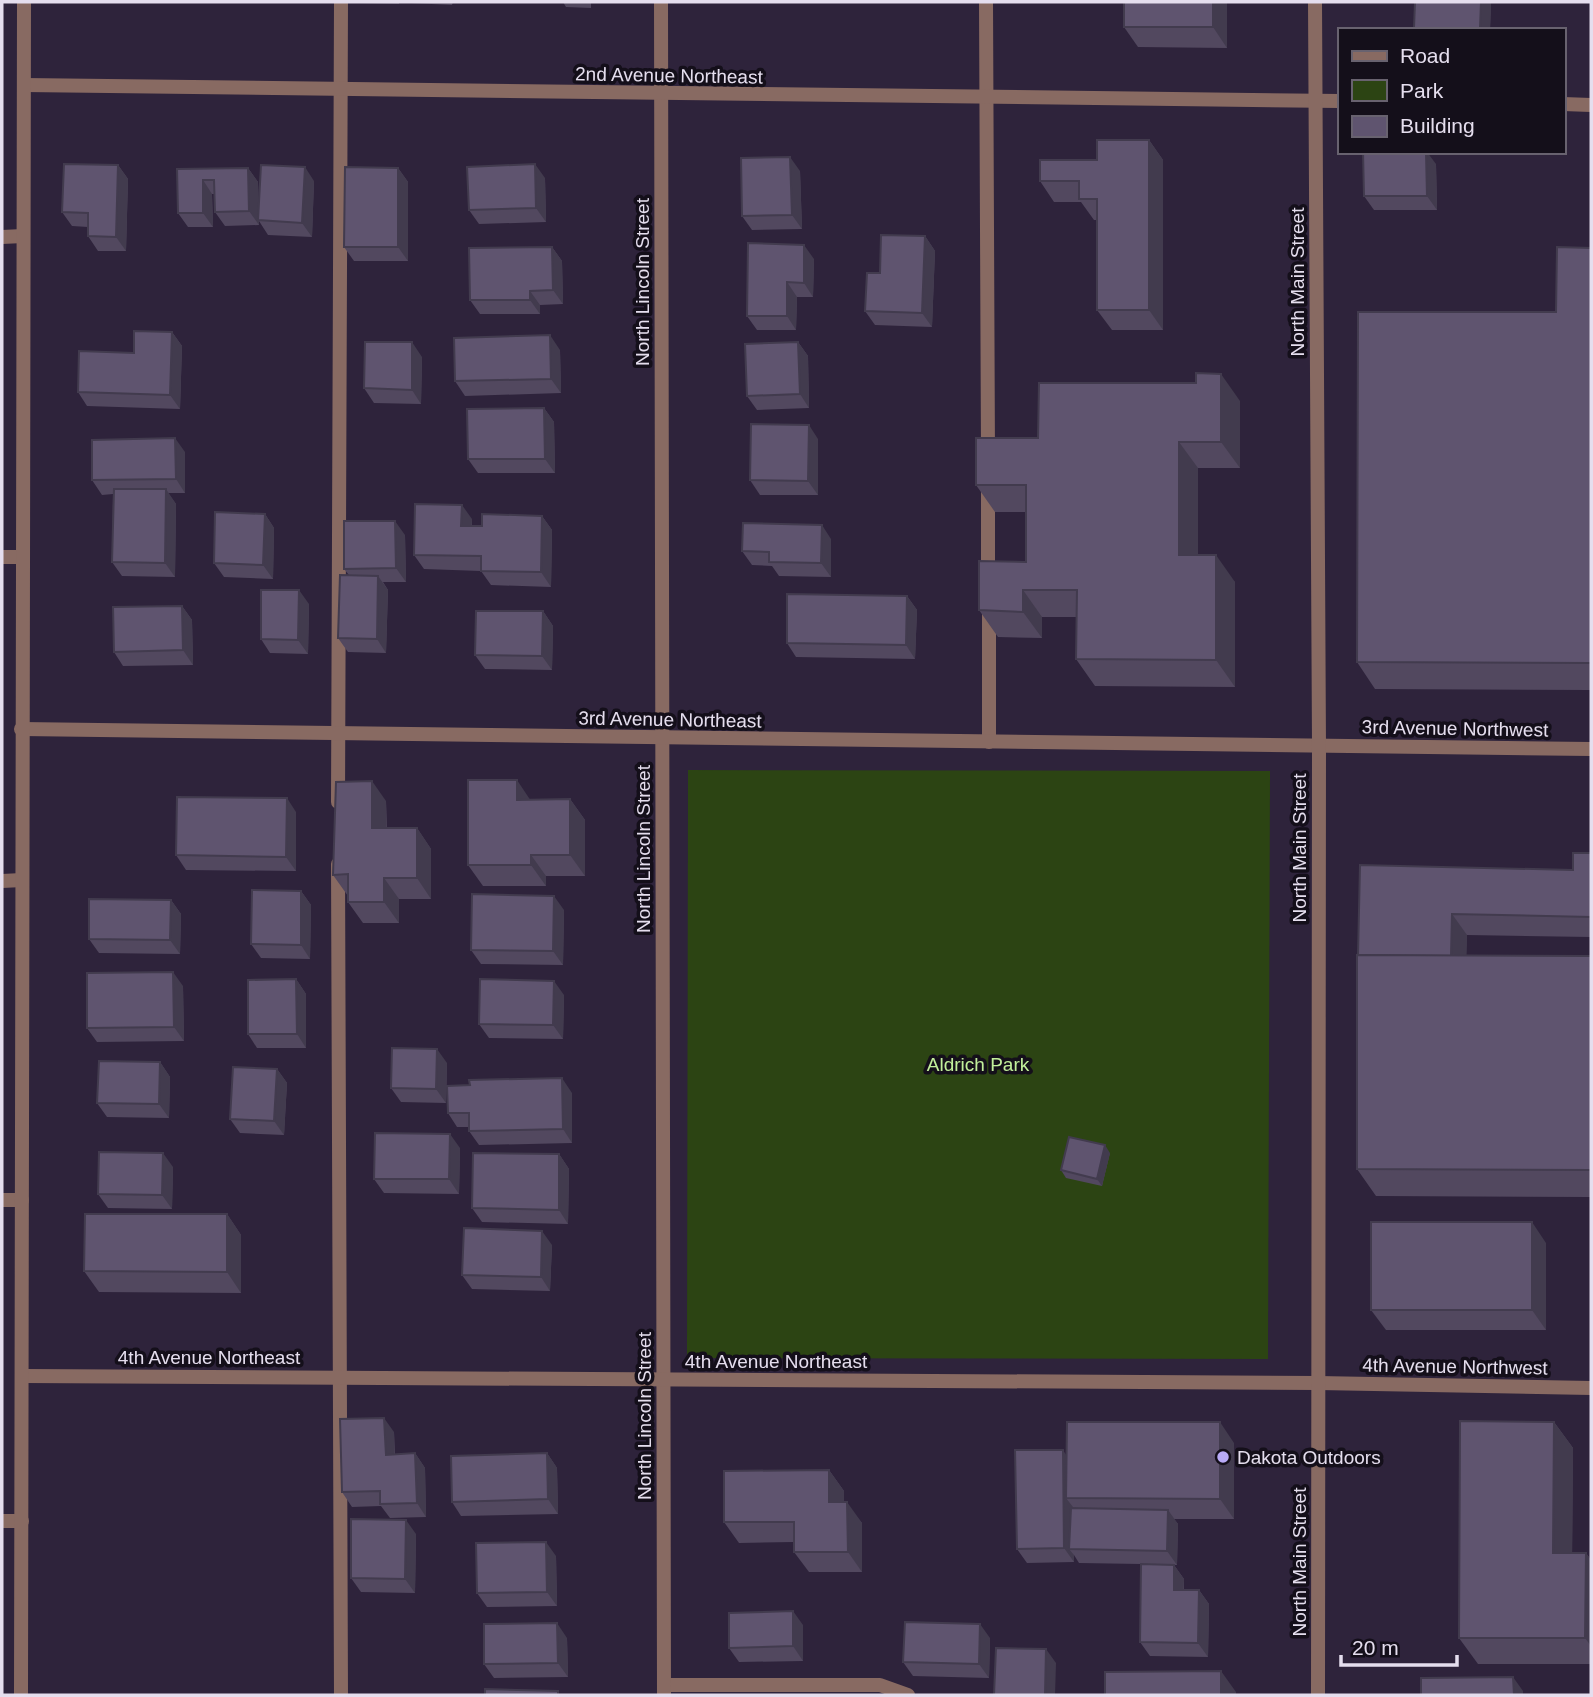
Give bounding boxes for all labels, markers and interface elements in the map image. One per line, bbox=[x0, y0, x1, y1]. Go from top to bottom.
legend bbox=[1338, 28, 1565, 154]
text: Road bbox=[1400, 44, 1450, 67]
street label: 2nd Avenue Northeast bbox=[575, 63, 764, 88]
text: Park bbox=[1400, 79, 1444, 102]
text: Building bbox=[1400, 114, 1475, 137]
street label: North Lincoln Street bbox=[632, 197, 653, 366]
street label: North Main Street bbox=[1287, 207, 1308, 356]
street label: 3rd Avenue Northeast bbox=[578, 707, 763, 732]
street label: 3rd Avenue Northwest bbox=[1362, 716, 1549, 741]
street label: North Lincoln Street bbox=[633, 764, 654, 933]
street label: North Main Street bbox=[1289, 773, 1310, 922]
park label: Aldrich Park bbox=[927, 1054, 1030, 1075]
street label: North Lincoln Street bbox=[634, 1331, 655, 1500]
street label: 4th Avenue Northeast bbox=[118, 1347, 301, 1368]
street label: 4th Avenue Northeast bbox=[685, 1351, 868, 1372]
street label: 4th Avenue Northwest bbox=[1362, 1354, 1549, 1379]
place label: Dakota Outdoors bbox=[1237, 1447, 1381, 1468]
marker: Dakota Outdoors bbox=[1215, 1449, 1231, 1465]
street label: North Main Street bbox=[1289, 1487, 1310, 1636]
scale bar bbox=[1341, 1624, 1456, 1668]
text: 20 m bbox=[1352, 1636, 1399, 1659]

